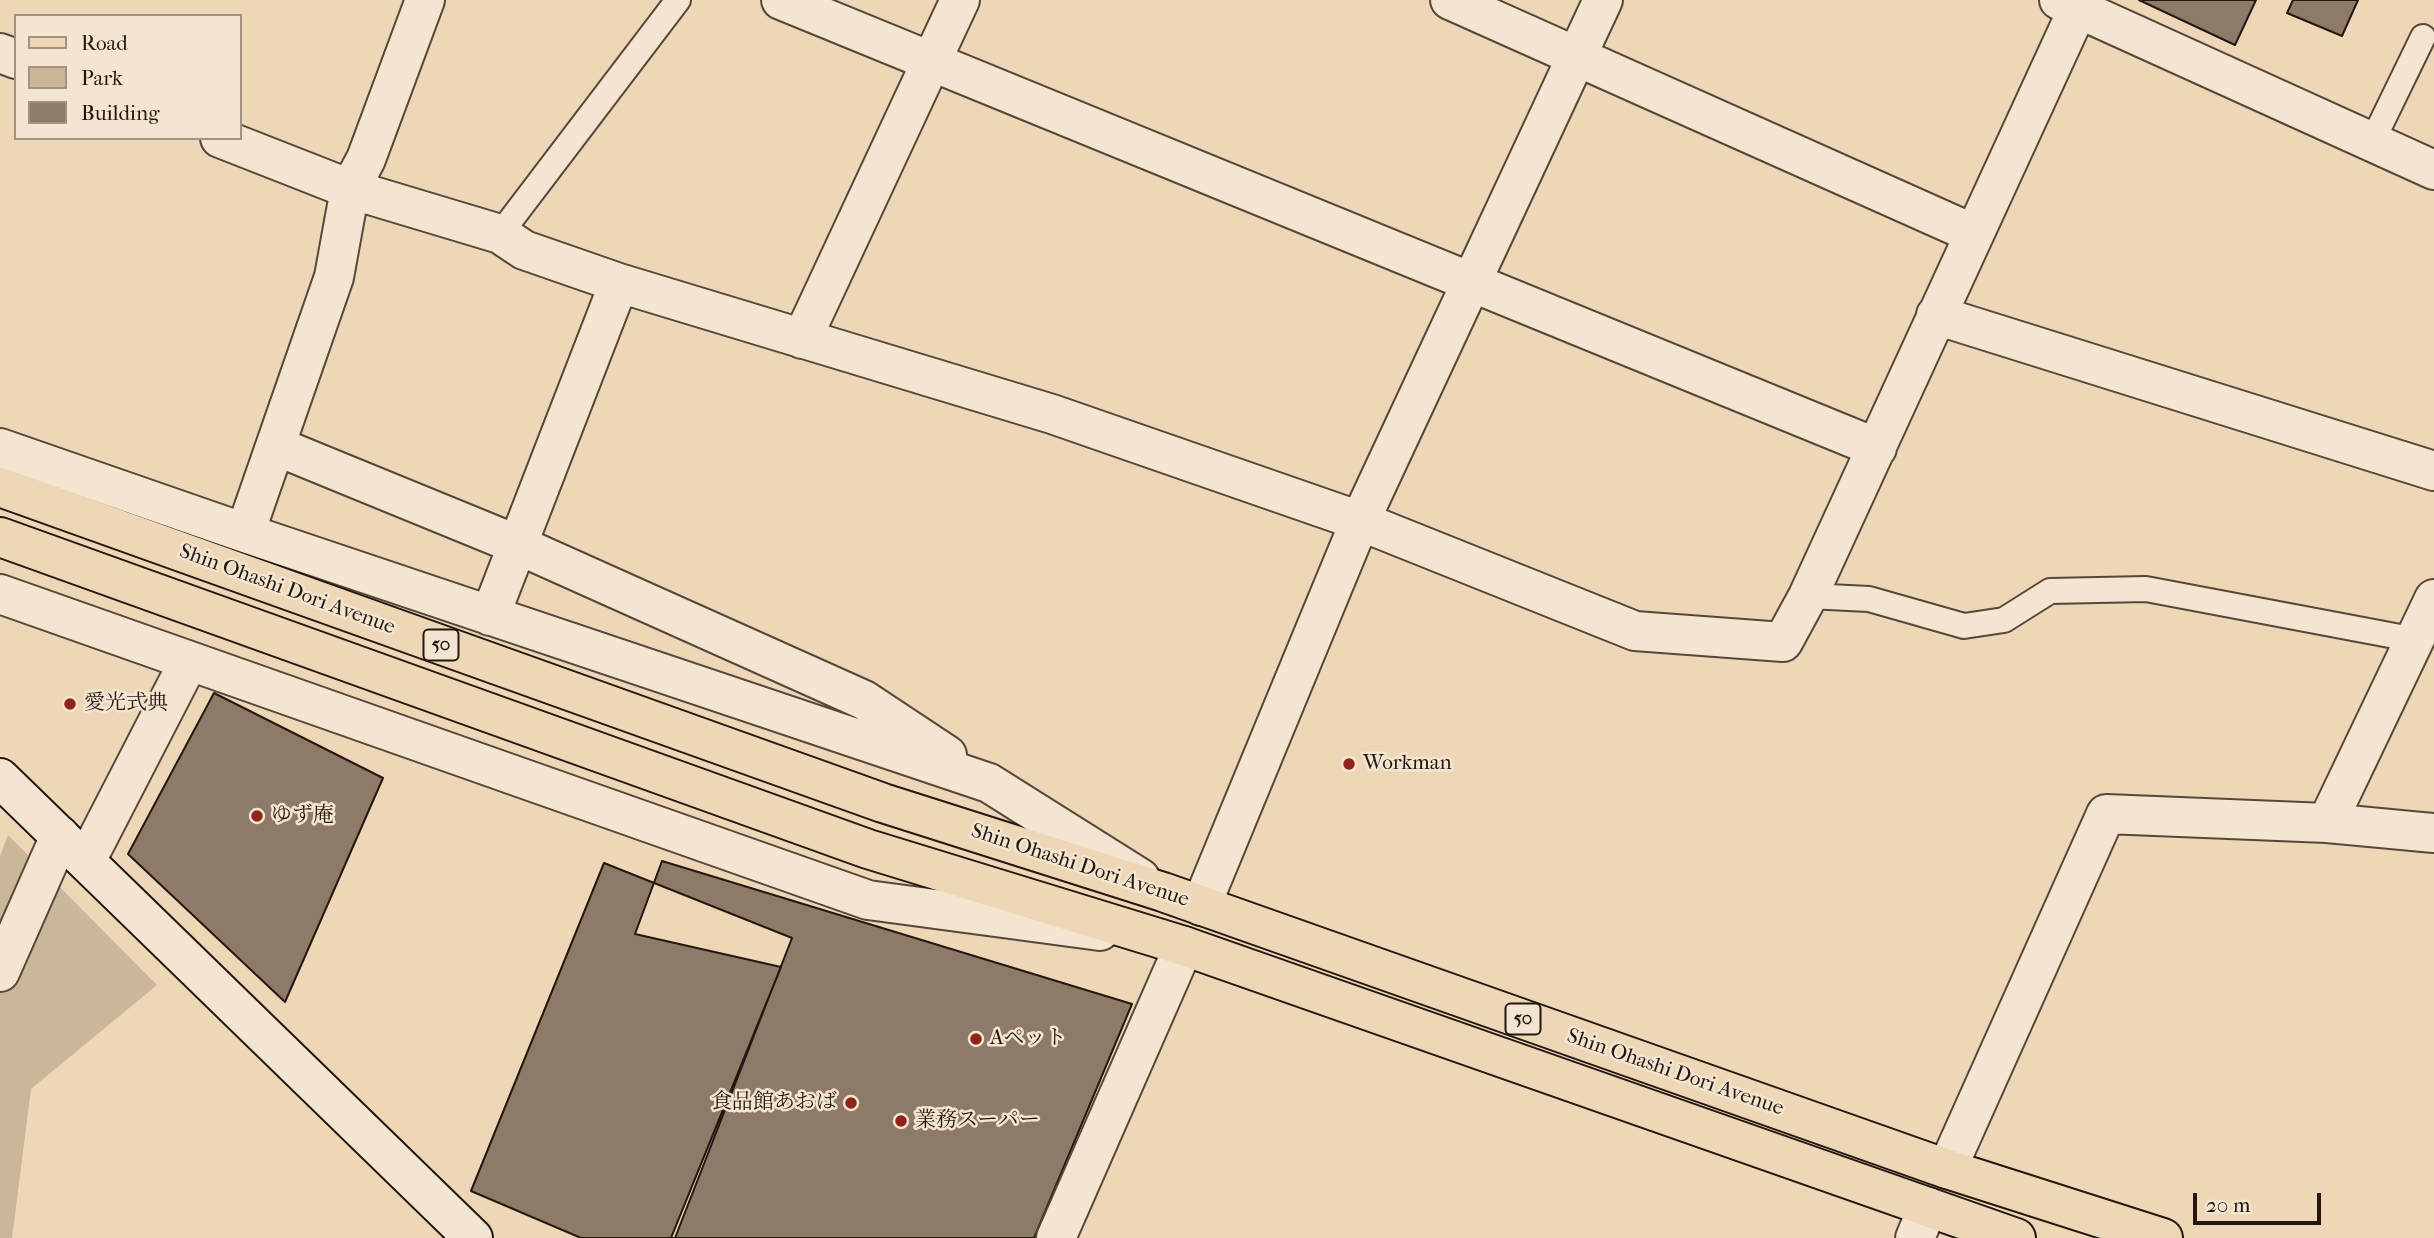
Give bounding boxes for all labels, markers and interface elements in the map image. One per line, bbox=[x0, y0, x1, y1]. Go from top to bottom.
legend bbox=[14, 14, 242, 140]
text: Road bbox=[81, 31, 128, 55]
text: Park bbox=[81, 66, 123, 90]
text: Building bbox=[81, 101, 159, 125]
street label: Shin Ohashi Dori Avenue bbox=[176, 539, 398, 641]
road number: 50 bbox=[424, 630, 458, 660]
place label: 愛光式典 bbox=[84, 691, 168, 717]
marker: 愛光式典 bbox=[62, 696, 78, 712]
place label: Workman bbox=[1363, 751, 1452, 777]
marker: Workman bbox=[1341, 756, 1357, 772]
place label: ゆず庵 bbox=[271, 803, 334, 829]
marker: ゆず庵 bbox=[249, 808, 265, 824]
street label: Shin Ohashi Dori Avenue bbox=[968, 819, 1192, 913]
road number: 50 bbox=[1506, 1004, 1540, 1035]
street label: Shin Ohashi Dori Avenue bbox=[1563, 1024, 1787, 1122]
place label: Aペット bbox=[990, 1026, 1067, 1052]
marker: Aペット bbox=[968, 1031, 984, 1047]
place label: 食品館あおば bbox=[711, 1090, 837, 1116]
marker: 食品館あおば bbox=[843, 1095, 859, 1111]
place label: 業務スーパー bbox=[915, 1108, 1040, 1134]
marker: 業務スーパー bbox=[893, 1113, 909, 1129]
scale bar bbox=[2196, 1178, 2324, 1222]
text: 20 m bbox=[2206, 1193, 2250, 1217]

